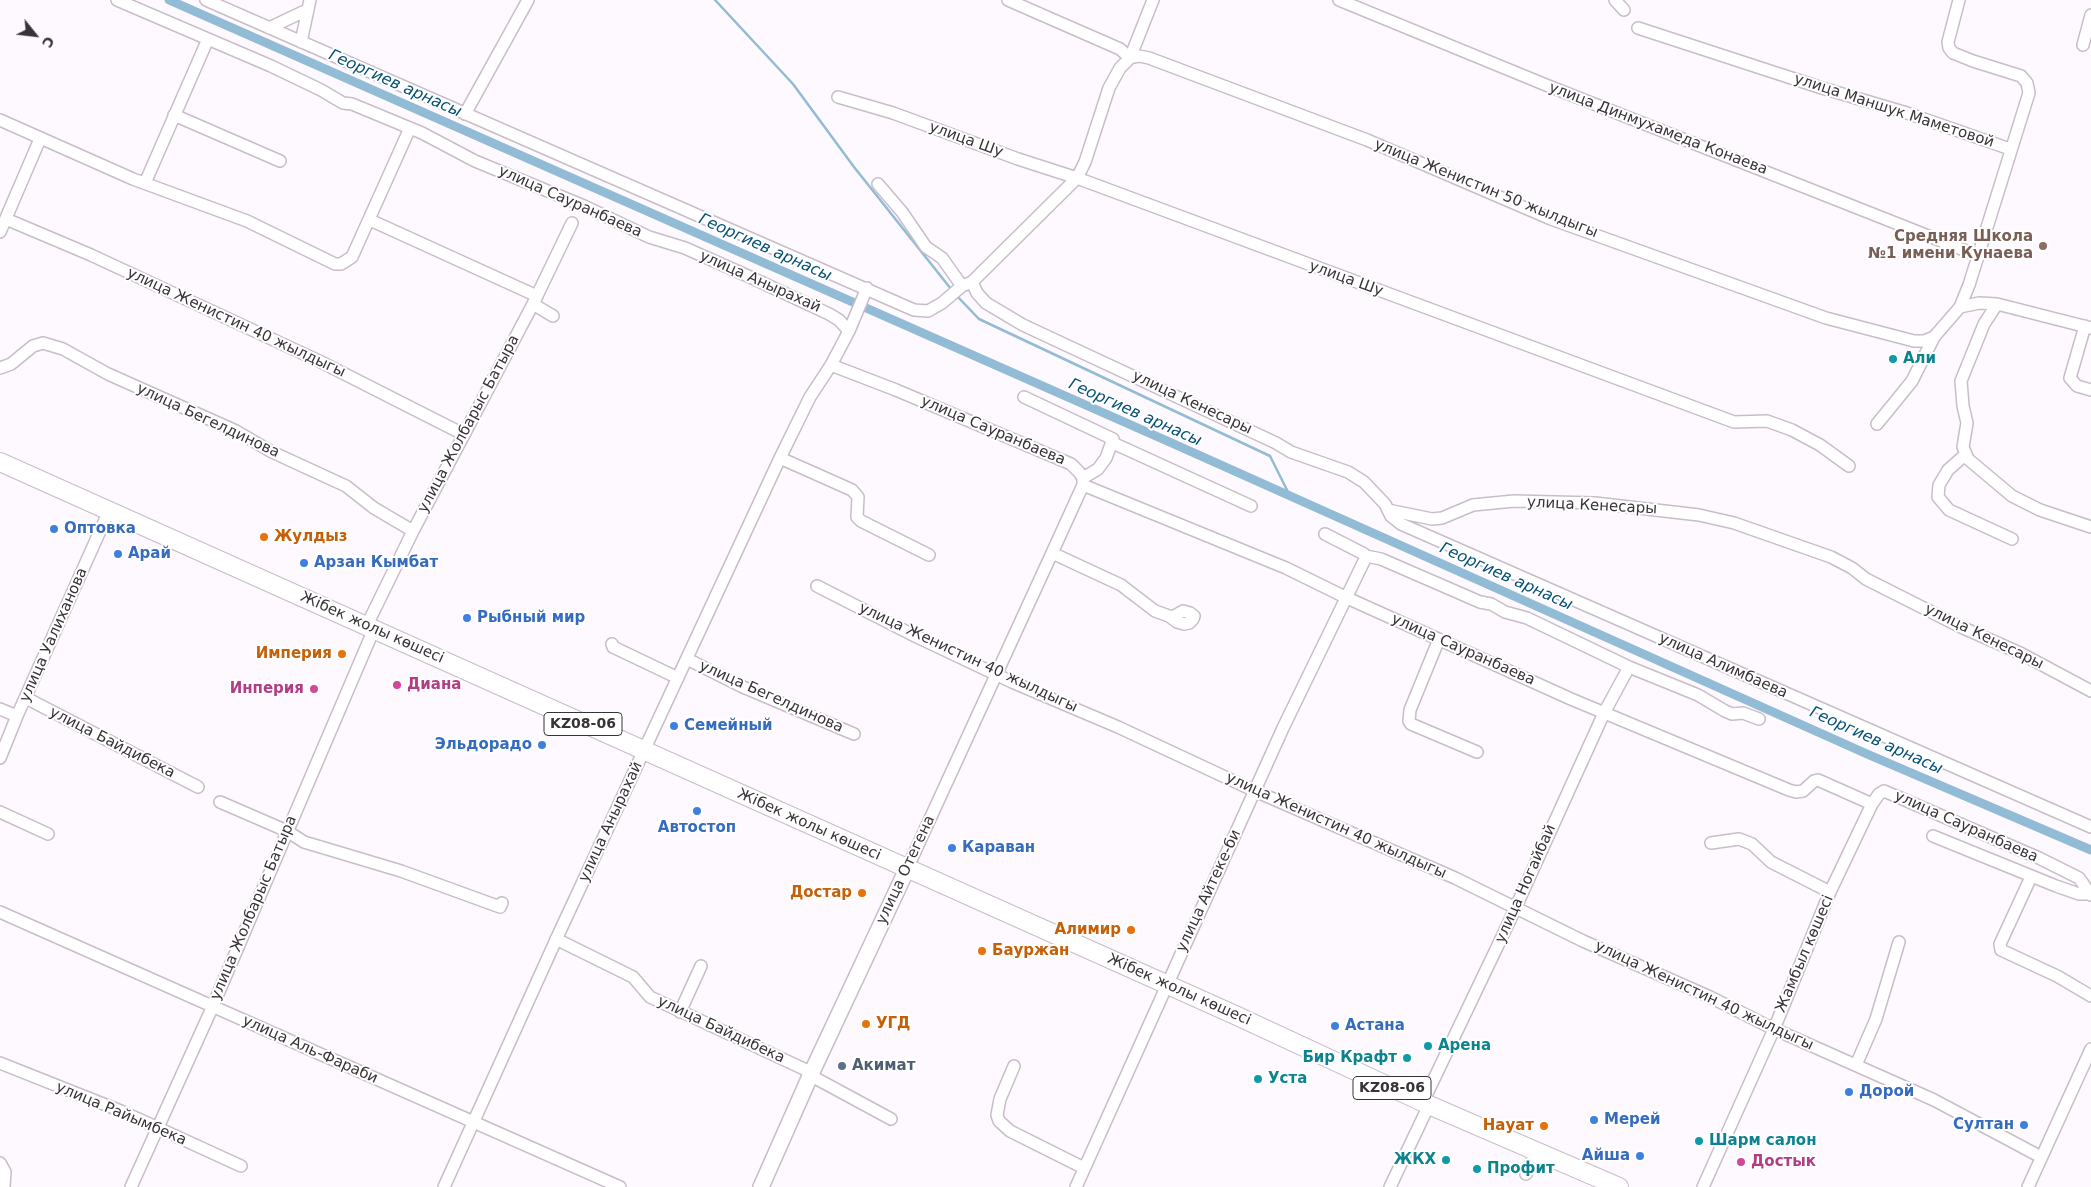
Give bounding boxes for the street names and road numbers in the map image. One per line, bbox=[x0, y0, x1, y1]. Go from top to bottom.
street label: улица Маншук Маметовой bbox=[1792, 70, 1996, 152]
street label: улица Динмухамеда Конаева bbox=[1546, 79, 1770, 179]
street label: улица Шу bbox=[927, 118, 1005, 162]
street label: улица Женистин 50 жылдыгы bbox=[1372, 136, 1600, 242]
street label: улица Сауранбаева bbox=[495, 162, 645, 242]
street label: улица Анырахай bbox=[697, 247, 823, 317]
street label: улица Шу bbox=[1307, 257, 1385, 301]
street label: улица Женистин 40 жылдыгы bbox=[124, 264, 348, 382]
street label: улица Жолбарыс Батыра bbox=[414, 332, 524, 516]
street label: улица Кенесары bbox=[1129, 367, 1255, 439]
street label: улица Бегелдинова bbox=[134, 380, 282, 462]
street label: улица Сауранбаева bbox=[918, 392, 1068, 470]
street label: улица Кенесары bbox=[1527, 494, 1657, 518]
street label: улица Уалиханова bbox=[16, 565, 92, 705]
street label: Жібек жолы көшесі bbox=[297, 588, 447, 668]
street label: улица Женистин 40 жылдыгы bbox=[856, 599, 1080, 717]
street label: улица Кенесары bbox=[1922, 600, 2046, 674]
street label: улица Сауранбаева bbox=[1388, 610, 1538, 690]
street label: улица Алимбаева bbox=[1656, 630, 1790, 702]
street label: улица Бегелдинова bbox=[696, 657, 846, 737]
street label: улица Байдибека bbox=[46, 704, 178, 782]
road number: KZ08-06 bbox=[544, 712, 622, 736]
street label: улица Анырахай bbox=[575, 759, 647, 885]
street label: улица Женистин 40 жылдыгы bbox=[1223, 769, 1449, 883]
street label: Жібек жолы көшесі bbox=[734, 785, 884, 865]
street label: улица Сауранбаева bbox=[1891, 787, 2041, 867]
street label: улица Жолбарыс Батыра bbox=[207, 813, 301, 1003]
street label: улица Отегена bbox=[873, 813, 939, 927]
street label: улица Ногайбай bbox=[1492, 822, 1560, 946]
street label: улица Айтеке-би bbox=[1173, 827, 1245, 955]
street label: Жамбыл көшесі bbox=[1772, 893, 1838, 1015]
street label: улица Женистин 40 жылдыгы bbox=[1592, 937, 1816, 1055]
street label: Жібек жолы көшесі bbox=[1104, 950, 1254, 1030]
street label: улица Байдибека bbox=[654, 993, 788, 1067]
street label: улица Аль-Фараби bbox=[240, 1012, 380, 1088]
road number: KZ08-06 bbox=[1353, 1076, 1431, 1100]
street label: улица Райымбека bbox=[53, 1078, 189, 1150]

